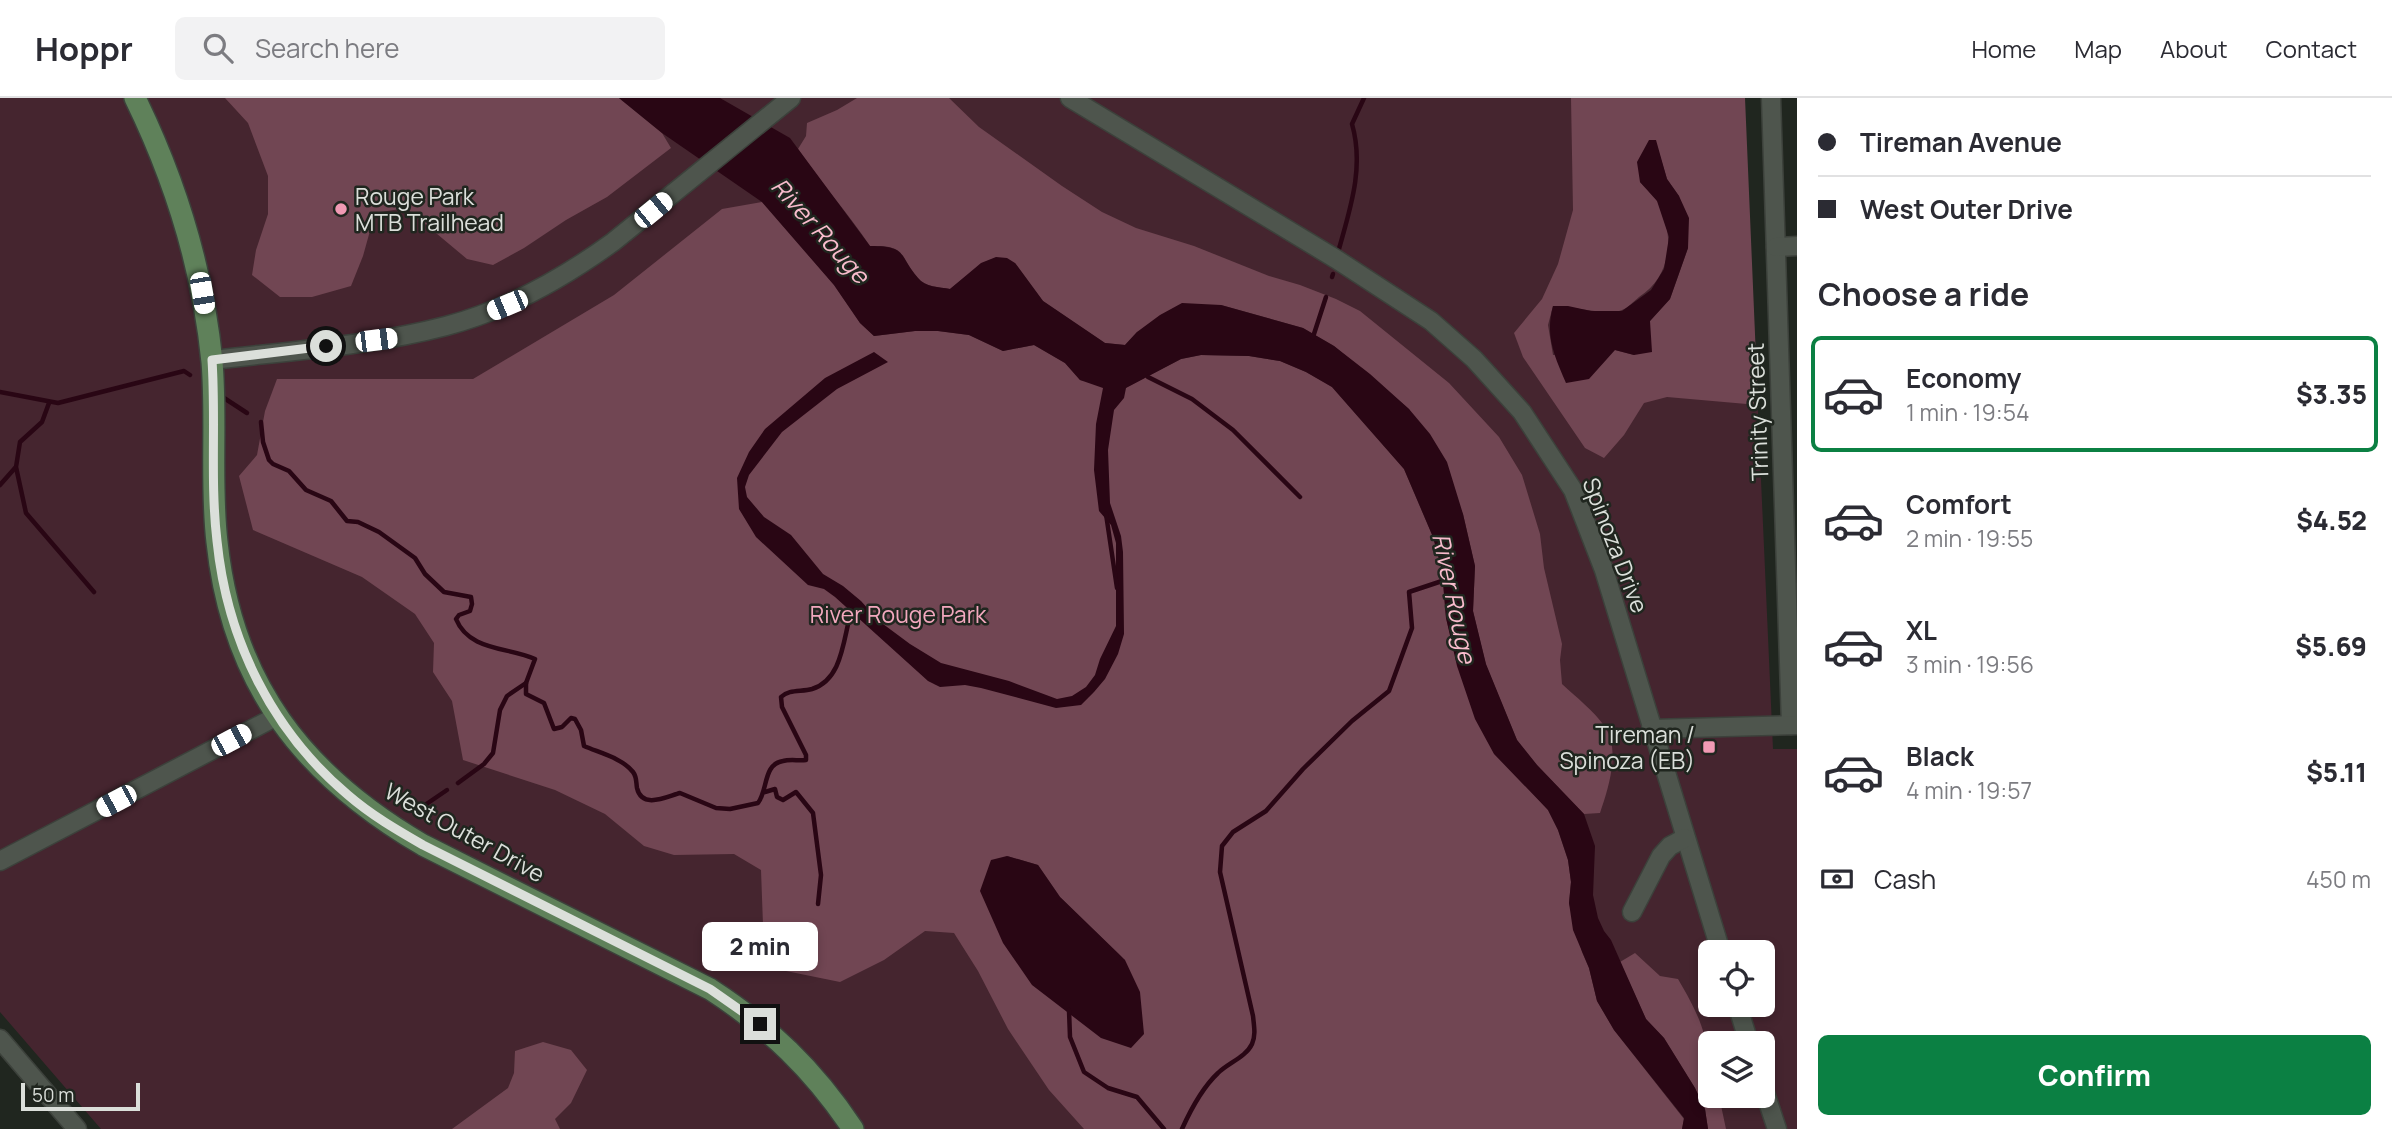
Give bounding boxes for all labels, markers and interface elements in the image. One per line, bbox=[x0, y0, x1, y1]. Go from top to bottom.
search box bbox=[175, 17, 665, 80]
text: Hoppr bbox=[35, 26, 133, 71]
icon: search bbox=[199, 29, 237, 67]
text: Search here bbox=[255, 30, 400, 66]
text: Home bbox=[1971, 32, 2036, 65]
text: Map bbox=[2074, 32, 2122, 65]
text: About bbox=[2160, 32, 2228, 65]
text: Contact bbox=[2266, 32, 2357, 65]
text: Tireman Avenue bbox=[1860, 124, 2062, 160]
water label: River Rouge bbox=[765, 170, 879, 291]
place label: Rouge Park MTB Trailhead bbox=[355, 180, 504, 238]
car bbox=[631, 189, 676, 231]
text: West Outer Drive bbox=[1860, 191, 2073, 227]
marker: Rouge Park MTB Trailhead bbox=[333, 201, 349, 217]
car bbox=[189, 270, 216, 316]
text: Choose a ride bbox=[1818, 272, 2029, 316]
car bbox=[484, 287, 531, 323]
car bbox=[354, 327, 399, 353]
route start bbox=[310, 330, 342, 362]
street label: Trinity Street bbox=[1739, 342, 1775, 482]
text: Economy bbox=[1906, 360, 2021, 396]
icon: car bbox=[1822, 363, 1885, 426]
text: $3.35 bbox=[2296, 376, 2367, 412]
text: 1 min · 19:54 bbox=[1906, 396, 2029, 428]
street label: Spinoza Drive bbox=[1576, 473, 1656, 617]
text: Comfort bbox=[1906, 486, 2012, 522]
icon: car bbox=[1822, 489, 1885, 552]
text: $4.52 bbox=[2296, 502, 2367, 538]
text: 2 min · 19:55 bbox=[1906, 522, 2033, 554]
water label: River Rouge bbox=[1425, 530, 1485, 668]
park label: River Rouge Park bbox=[810, 598, 987, 630]
text: XL bbox=[1906, 612, 1937, 648]
icon: car bbox=[1822, 615, 1885, 678]
text: $5.69 bbox=[2295, 628, 2367, 664]
text: 3 min · 19:56 bbox=[1906, 648, 2034, 680]
place label: Tireman / Spinoza (EB) bbox=[1559, 718, 1695, 776]
car bbox=[208, 721, 255, 759]
text: Black bbox=[1906, 738, 1974, 774]
marker: Tireman / Spinoza (EB) bbox=[1701, 739, 1717, 755]
icon: car bbox=[1822, 741, 1885, 804]
text: $5.11 bbox=[2306, 754, 2367, 790]
text: 4 min · 19:57 bbox=[1906, 774, 2032, 806]
street label: West Outer Drive bbox=[379, 775, 551, 889]
car bbox=[93, 782, 140, 820]
icon: cash bbox=[1818, 860, 1856, 898]
text: Cash bbox=[1874, 861, 1936, 897]
text: 450 m bbox=[2306, 863, 2371, 895]
callout: 2 min bbox=[702, 922, 818, 972]
text: 2 min bbox=[730, 930, 791, 962]
map controls bbox=[1698, 940, 1775, 1108]
button: locate bbox=[1698, 940, 1775, 1017]
route end bbox=[744, 1008, 776, 1040]
button: layers bbox=[1698, 1031, 1775, 1108]
button: Confirm bbox=[1818, 1035, 2371, 1115]
scale bar bbox=[21, 1080, 140, 1112]
text: 50 m bbox=[32, 1082, 74, 1108]

